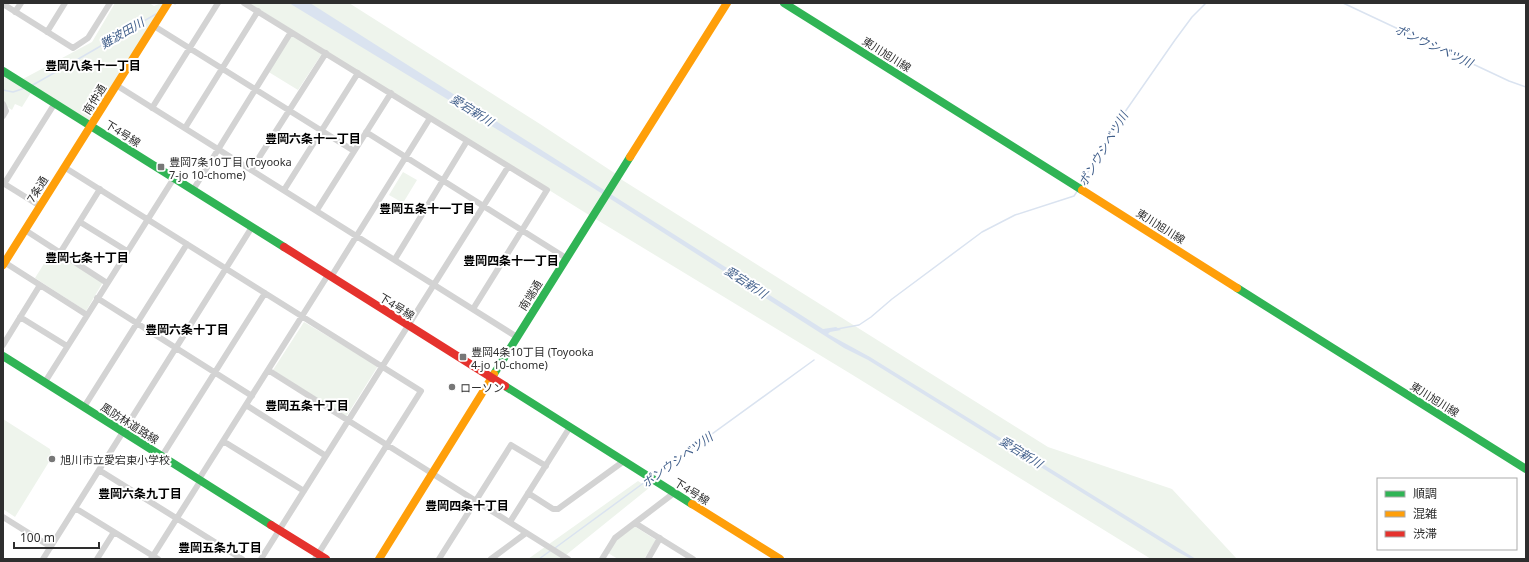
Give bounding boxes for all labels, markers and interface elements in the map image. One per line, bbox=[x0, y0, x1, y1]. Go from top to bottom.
water label: 難波田川 bbox=[97, 13, 149, 52]
water label: ポンウシベツ川 bbox=[1392, 21, 1477, 72]
street label: 東川旭川線 bbox=[860, 33, 914, 75]
district label: 豊岡八条十一丁目 bbox=[45, 57, 141, 74]
street label: 南仲通 bbox=[79, 81, 109, 117]
water label: 愛宕新川 bbox=[447, 90, 499, 131]
water label: ポンウシベツ川 bbox=[1074, 107, 1133, 189]
street label: 下4号線 bbox=[102, 116, 144, 150]
district label: 豊岡六条十一丁目 bbox=[265, 130, 361, 147]
place label: 豊岡7条10丁目 (Toyooka 7-jo 10-chome) bbox=[169, 154, 292, 182]
marker: 豊岡7条10丁目 (Toyooka 7-jo 10-chome) bbox=[156, 162, 166, 172]
street label: 7条通 bbox=[23, 173, 51, 205]
district label: 豊岡五条十一丁目 bbox=[379, 200, 475, 217]
street label: 東川旭川線 bbox=[1134, 205, 1188, 247]
district label: 豊岡七条十丁目 bbox=[45, 249, 129, 266]
district label: 豊岡四条十一丁目 bbox=[463, 252, 559, 269]
water label: 愛宕新川 bbox=[721, 262, 772, 303]
street label: 南端通 bbox=[515, 277, 545, 313]
street label: 下4号線 bbox=[376, 289, 418, 323]
district label: 豊岡六条十丁目 bbox=[145, 321, 229, 338]
place label: 豊岡4条10丁目 (Toyooka 4-jo 10-chome) bbox=[471, 344, 594, 372]
marker: 豊岡4条10丁目 (Toyooka 4-jo 10-chome) bbox=[458, 352, 468, 362]
street label: 東川旭川線 bbox=[1408, 378, 1462, 420]
place label: ローソン bbox=[460, 380, 504, 395]
marker: ローソン bbox=[447, 382, 457, 392]
district label: 豊岡五条十丁目 bbox=[265, 397, 349, 414]
street label: 風防林道路線 bbox=[98, 399, 162, 447]
water label: ポンウシベツ川 bbox=[638, 427, 718, 492]
water label: 愛宕新川 bbox=[996, 432, 1048, 473]
place label: 旭川市立愛宕東小学校 bbox=[60, 452, 170, 467]
marker: 旭川市立愛宕東小学校 bbox=[47, 454, 57, 464]
street label: 下4号線 bbox=[671, 474, 713, 508]
legend bbox=[1377, 478, 1517, 550]
district label: 豊岡六条九丁目 bbox=[98, 485, 182, 502]
text: 順調 bbox=[1413, 485, 1437, 502]
district label: 豊岡四条十丁目 bbox=[425, 497, 509, 514]
text: 混雑 bbox=[1413, 505, 1437, 522]
scale bar bbox=[14, 524, 99, 550]
text: 渋滞 bbox=[1413, 525, 1437, 542]
text: 100 m bbox=[20, 529, 55, 546]
district label: 豊岡五条九丁目 bbox=[178, 539, 262, 556]

